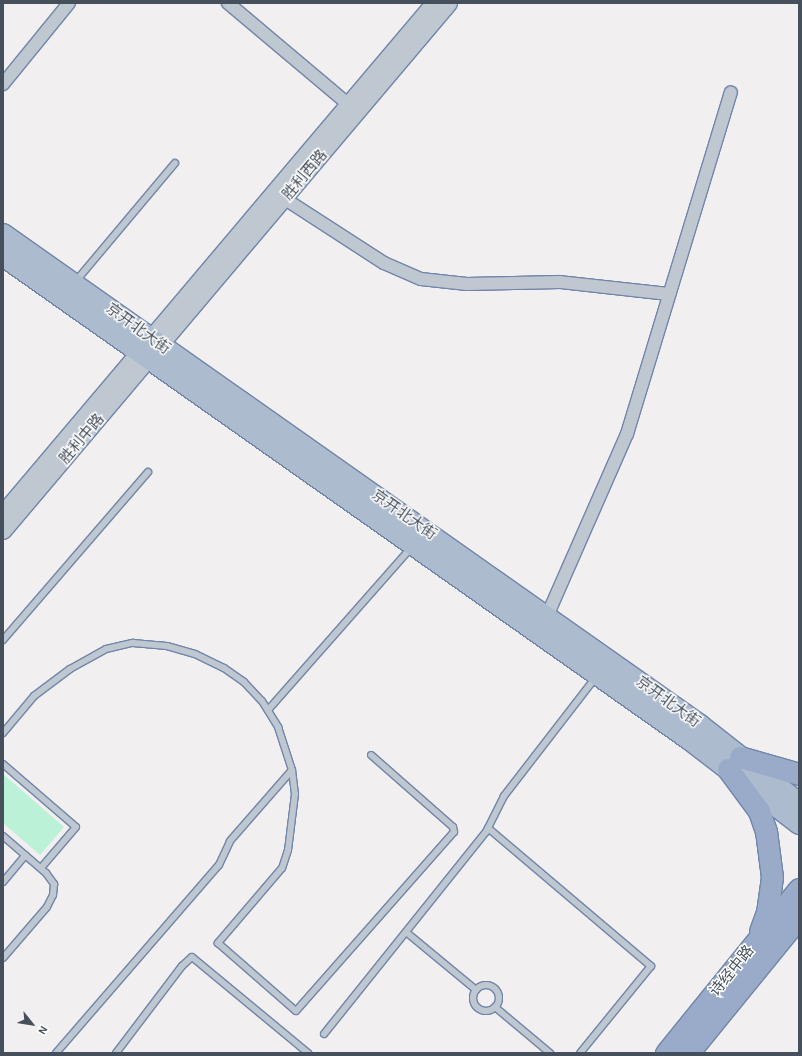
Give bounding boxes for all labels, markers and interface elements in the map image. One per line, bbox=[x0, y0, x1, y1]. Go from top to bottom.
street label: 胜利西路 bbox=[279, 146, 331, 204]
street label: 京开北大街 bbox=[102, 300, 174, 358]
street label: 胜利中路 bbox=[56, 410, 108, 468]
street label: 京开北大街 bbox=[368, 486, 440, 544]
street label: 京开北大街 bbox=[632, 673, 704, 731]
street label: 诗经中路 bbox=[706, 942, 758, 1000]
north arrow bbox=[12, 1004, 52, 1044]
text: N bbox=[35, 1024, 50, 1037]

